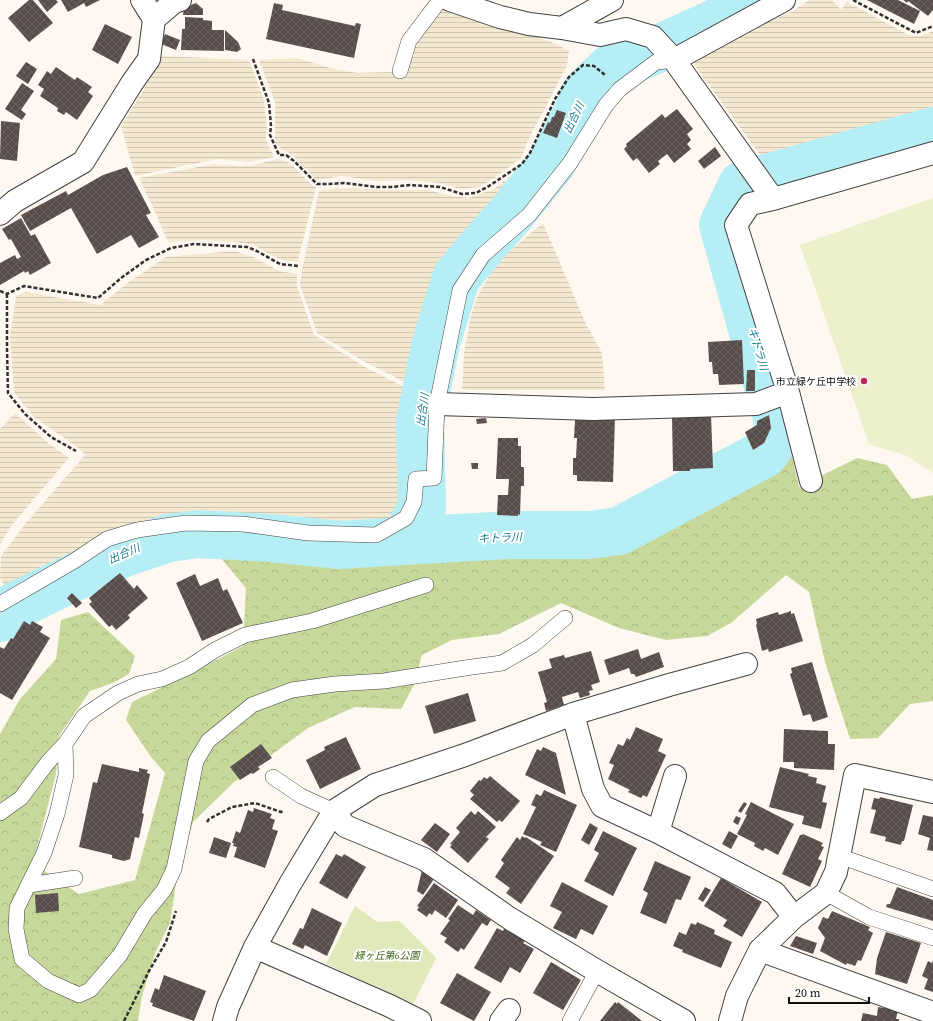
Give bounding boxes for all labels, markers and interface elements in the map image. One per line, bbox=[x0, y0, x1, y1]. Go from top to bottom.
water label: 出合川 bbox=[560, 99, 588, 136]
water label: キトラ川 bbox=[745, 326, 772, 373]
place label: 市立緑ケ丘中学校 bbox=[776, 375, 856, 388]
marker: 市立緑ケ丘中学校 bbox=[859, 376, 869, 386]
water label: 出合川 bbox=[413, 392, 433, 427]
water label: キトラ川 bbox=[478, 530, 523, 546]
water label: 出合川 bbox=[106, 540, 143, 567]
park label: 緑ヶ丘第6公園 bbox=[354, 949, 422, 962]
scale bar bbox=[789, 979, 869, 1005]
text: 20 m bbox=[795, 985, 821, 1001]

